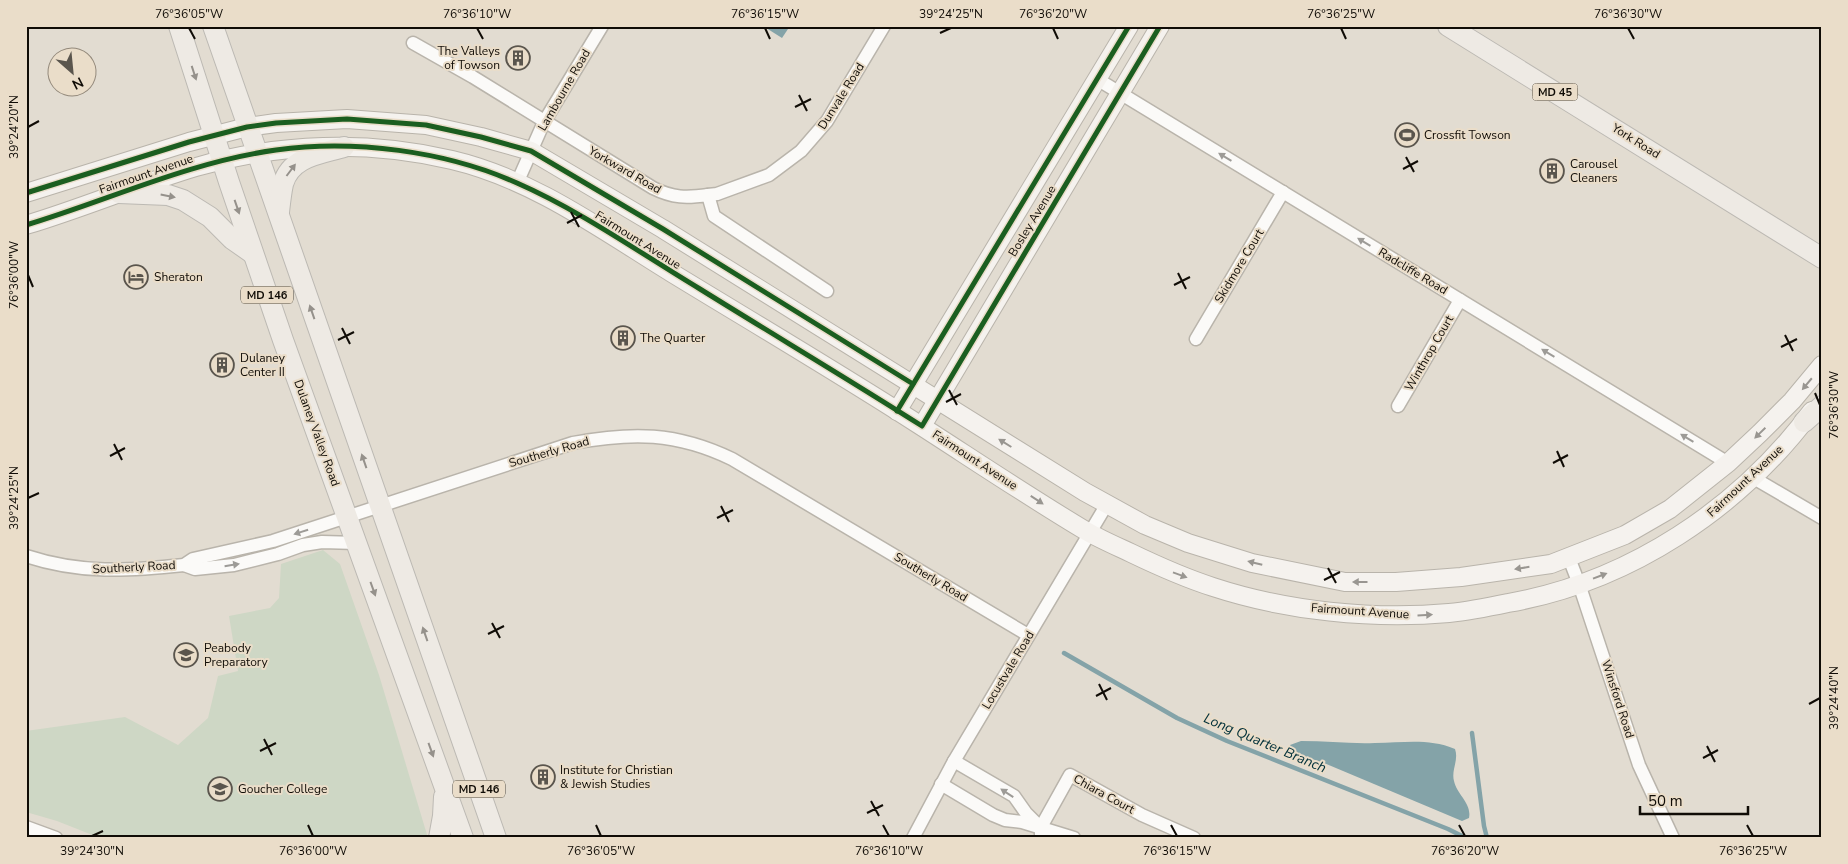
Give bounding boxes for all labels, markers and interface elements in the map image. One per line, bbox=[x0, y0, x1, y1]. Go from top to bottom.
text: 76°36'05"W bbox=[155, 6, 223, 22]
text: 76°36'10"W bbox=[443, 6, 511, 22]
text: 76°36'15"W bbox=[731, 6, 799, 22]
text: 39°24'25"N bbox=[919, 6, 983, 22]
text: 76°36'20"W bbox=[1019, 6, 1087, 22]
text: 76°36'25"W bbox=[1307, 6, 1375, 22]
text: 76°36'30"W bbox=[1594, 6, 1662, 22]
place label: The Valleys of Towson bbox=[437, 43, 500, 73]
building icon: The Valleys of Towson bbox=[505, 45, 531, 71]
street label: Lambourne Road bbox=[534, 46, 594, 134]
north arrow bbox=[48, 48, 98, 98]
street label: Dunvale Road bbox=[814, 60, 868, 132]
one-way arrow bbox=[191, 65, 198, 80]
text: N bbox=[69, 72, 87, 94]
road number: MD 45 bbox=[1532, 84, 1578, 100]
text: 39°24'20"N bbox=[6, 95, 22, 159]
street label: York Road bbox=[1608, 119, 1663, 162]
sports icon: Crossfit Towson bbox=[1394, 122, 1420, 148]
place label: Crossfit Towson bbox=[1424, 127, 1511, 143]
street label: Yorkward Road bbox=[585, 142, 664, 197]
street label: Fairmount Avenue bbox=[97, 150, 195, 198]
one-way arrow bbox=[1219, 153, 1232, 162]
place label: Carousel Cleaners bbox=[1570, 156, 1618, 186]
building icon: Carousel Cleaners bbox=[1539, 158, 1565, 184]
one-way arrow bbox=[286, 163, 296, 177]
street label: Bosley Avenue bbox=[1004, 182, 1060, 260]
one-way arrow bbox=[160, 193, 176, 201]
one-way arrow bbox=[234, 200, 241, 215]
street label: Fairmount Avenue bbox=[592, 207, 684, 273]
street label: Skidmore Court bbox=[1211, 225, 1268, 306]
one-way arrow bbox=[1358, 237, 1371, 246]
text: 76°36'00"W bbox=[6, 241, 22, 309]
street label: Radcliffe Road bbox=[1375, 244, 1451, 298]
hotel icon: Sheraton bbox=[123, 264, 149, 290]
place label: Sheraton bbox=[154, 269, 203, 285]
road number: MD 146 bbox=[241, 286, 293, 304]
one-way arrow bbox=[308, 304, 316, 319]
street label: Winthrop Court bbox=[1401, 312, 1457, 394]
building icon: The Quarter bbox=[610, 325, 636, 351]
place label: The Quarter bbox=[640, 330, 706, 346]
one-way arrow bbox=[1541, 349, 1554, 358]
place label: Dulaney Center II bbox=[240, 350, 286, 380]
building icon: Dulaney Center II bbox=[209, 352, 235, 378]
text: 76°36'30"W bbox=[1826, 371, 1842, 439]
street label: Dulaney Valley Road bbox=[290, 377, 344, 489]
one-way arrow bbox=[1802, 377, 1813, 390]
street label: Fairmount Avenue bbox=[929, 426, 1021, 494]
one-way arrow bbox=[1755, 427, 1767, 439]
street label: Southerly Road bbox=[507, 433, 591, 471]
one-way arrow bbox=[1680, 433, 1693, 442]
one-way arrow bbox=[999, 438, 1012, 447]
street label: Fairmount Avenue bbox=[1704, 442, 1786, 520]
one-way arrow bbox=[360, 453, 367, 468]
text: 39°24'25"N bbox=[6, 466, 22, 530]
one-way arrow bbox=[1030, 495, 1043, 504]
one-way arrow bbox=[293, 528, 308, 536]
street label: Southerly Road bbox=[891, 549, 971, 605]
street label: Southerly Road bbox=[92, 557, 176, 577]
one-way arrow bbox=[1247, 559, 1262, 567]
one-way arrow bbox=[224, 560, 240, 568]
one-way arrow bbox=[1513, 564, 1529, 572]
one-way arrow bbox=[1173, 571, 1188, 579]
one-way arrow bbox=[1593, 572, 1608, 580]
one-way arrow bbox=[1352, 578, 1368, 586]
one-way arrow bbox=[370, 582, 377, 597]
street label: Fairmount Avenue bbox=[1310, 600, 1410, 622]
one-way arrow bbox=[1417, 610, 1433, 618]
one-way arrow bbox=[420, 626, 428, 641]
street label: Locustvale Road bbox=[978, 628, 1038, 712]
place label: Peabody Preparatory bbox=[204, 640, 268, 670]
school or university icon: Peabody Preparatory bbox=[173, 642, 199, 668]
street label: Winsford Road bbox=[1598, 658, 1638, 740]
text: 39°24'40"N bbox=[1826, 666, 1842, 730]
water label: Long Quarter Branch bbox=[1201, 709, 1329, 777]
one-way arrow bbox=[427, 743, 435, 758]
place label: Institute for Christian & Jewish Studies bbox=[560, 762, 673, 792]
building icon: Institute for Christian & Jewish Studies bbox=[530, 764, 556, 790]
street label: Chiara Court bbox=[1071, 771, 1138, 818]
school or university icon: Goucher College bbox=[207, 776, 233, 802]
place label: Goucher College bbox=[238, 781, 327, 797]
road number: MD 146 bbox=[453, 781, 505, 798]
scale bar bbox=[1640, 784, 1748, 816]
one-way arrow bbox=[1001, 788, 1014, 797]
text: 50 m bbox=[1648, 791, 1683, 811]
text: 39°24'30"N bbox=[60, 843, 124, 859]
text: 76°36'00"W bbox=[279, 843, 347, 859]
text: 76°36'05"W bbox=[567, 843, 635, 859]
text: 76°36'10"W bbox=[855, 843, 923, 859]
text: 76°36'15"W bbox=[1143, 843, 1211, 859]
text: 76°36'20"W bbox=[1431, 843, 1499, 859]
text: 76°36'25"W bbox=[1719, 843, 1787, 859]

